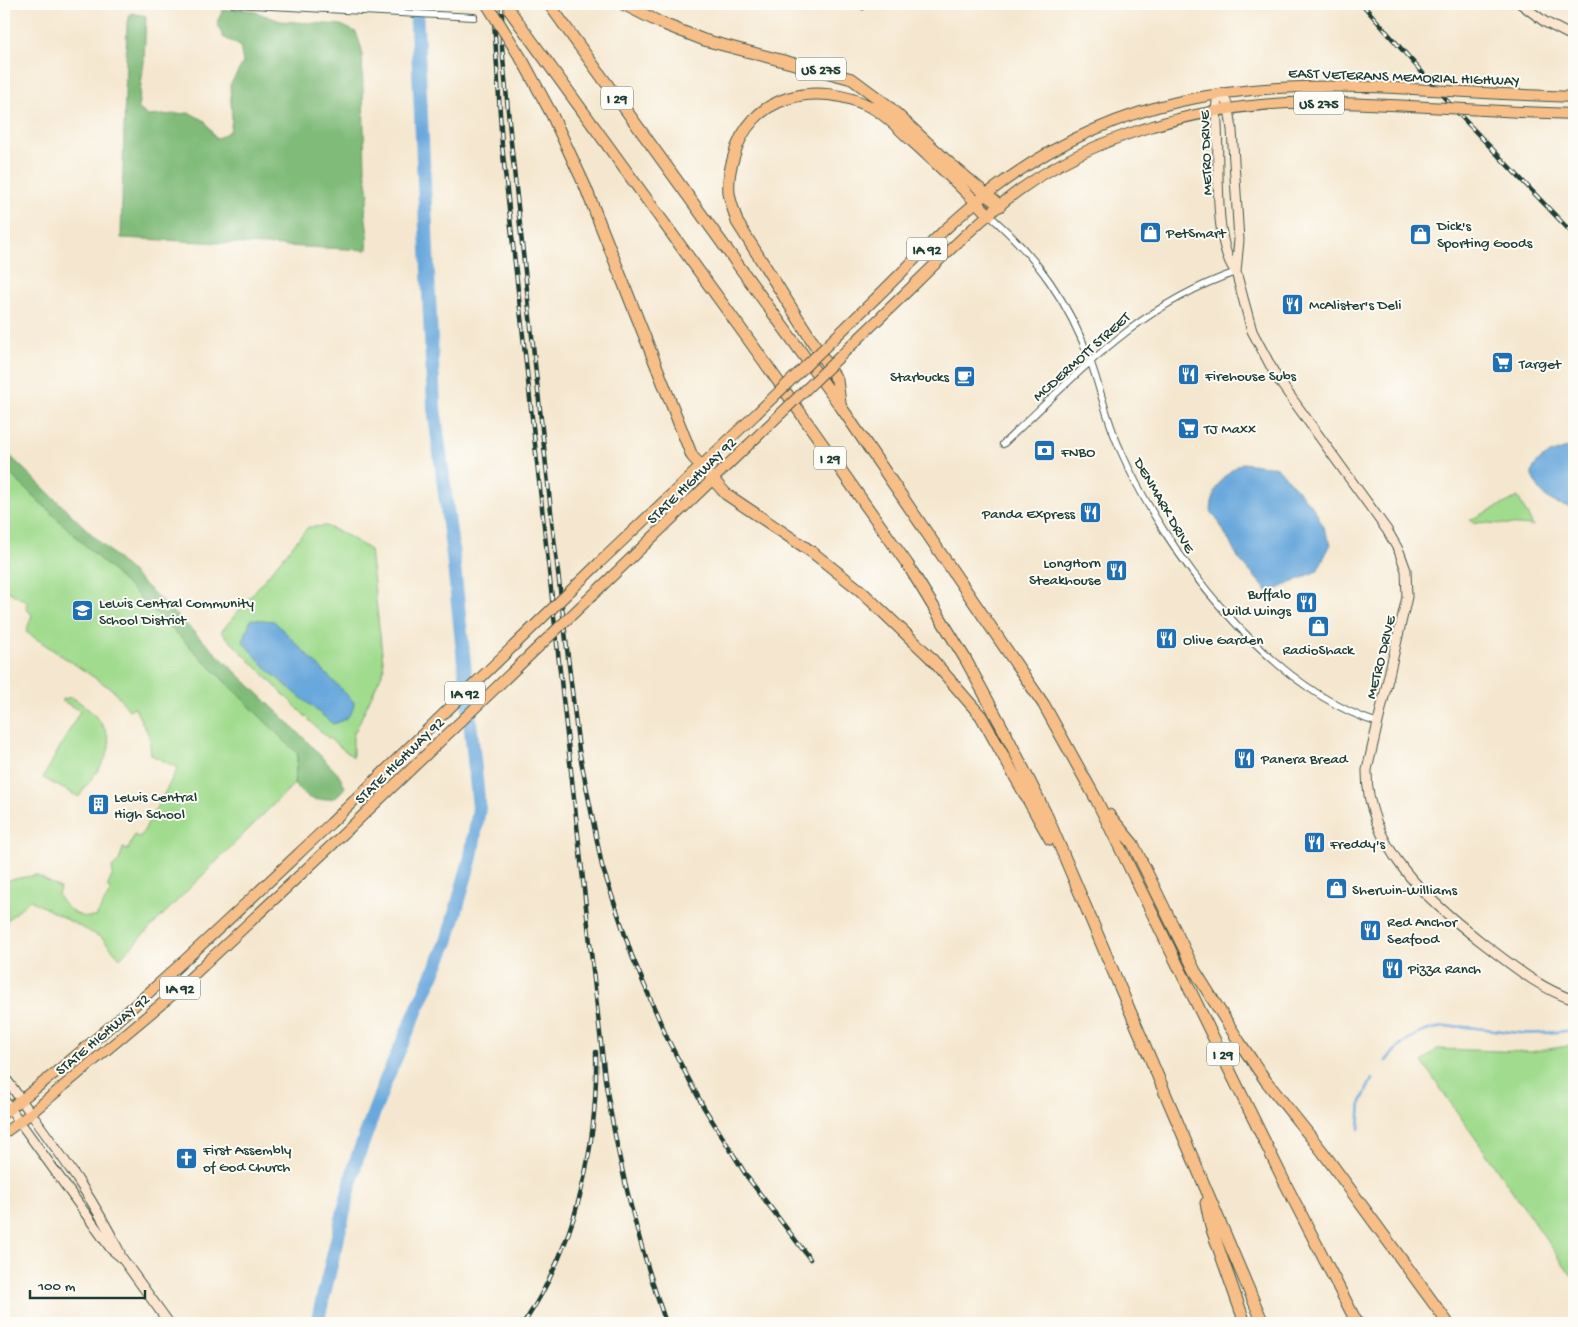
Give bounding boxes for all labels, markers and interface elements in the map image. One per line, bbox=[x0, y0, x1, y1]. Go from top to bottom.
road number: US 275 bbox=[796, 58, 846, 80]
street label: EAST VETERANS MEMORIAL HIGHWAY bbox=[1288, 65, 1520, 91]
road number: I 29 bbox=[601, 86, 633, 110]
road number: US 275 bbox=[1294, 92, 1344, 115]
street label: METRO DRIVE bbox=[1197, 110, 1217, 196]
place label: Dick's Sporting Goods bbox=[1436, 218, 1533, 253]
shop icon: PetSmart bbox=[1138, 220, 1162, 244]
shop icon: Dick's Sporting Goods bbox=[1409, 222, 1433, 246]
place label: PetSmart bbox=[1165, 225, 1227, 243]
road number: IA 92 bbox=[907, 238, 947, 260]
restaurant icon: McAlister's Deli bbox=[1281, 292, 1305, 316]
place label: McAlister's Deli bbox=[1309, 297, 1402, 315]
street label: MCDERMOTT STREET bbox=[1030, 308, 1136, 406]
supermarket icon: Target bbox=[1491, 351, 1515, 375]
place label: Target bbox=[1518, 356, 1563, 374]
restaurant icon: Firehouse Subs bbox=[1177, 363, 1201, 387]
cafe icon: Starbucks bbox=[953, 364, 977, 388]
place label: Firehouse Subs bbox=[1204, 368, 1297, 386]
place label: Starbucks bbox=[890, 369, 949, 387]
supermarket icon: TJ Maxx bbox=[1176, 416, 1200, 440]
place label: TJ Maxx bbox=[1203, 421, 1256, 439]
street label: STATE HIGHWAY 92 bbox=[644, 434, 741, 529]
bank icon: FNBO bbox=[1033, 439, 1057, 463]
place label: FNBO bbox=[1060, 444, 1095, 462]
road number: I 29 bbox=[814, 446, 846, 469]
street label: DENMARK DRIVE bbox=[1128, 454, 1198, 557]
restaurant icon: Panda Express bbox=[1079, 501, 1103, 525]
place label: Panda Express bbox=[981, 506, 1075, 524]
place label: LongHorn Steakhouse bbox=[1029, 555, 1101, 590]
restaurant icon: LongHorn Steakhouse bbox=[1105, 559, 1129, 583]
place label: Buffalo Wild Wings bbox=[1222, 586, 1291, 621]
restaurant icon: Buffalo Wild Wings bbox=[1295, 590, 1319, 614]
place label: Lewis Central Community School District bbox=[99, 595, 255, 630]
school or university icon: Lewis Central Community School District bbox=[71, 599, 95, 623]
street label: METRO DRIVE bbox=[1363, 613, 1401, 701]
shop icon: RadioShack bbox=[1306, 614, 1330, 638]
restaurant icon: Olive Garden bbox=[1155, 627, 1179, 651]
place label: Olive Garden bbox=[1183, 632, 1263, 650]
place label: RadioShack bbox=[1282, 642, 1355, 660]
road number: IA 92 bbox=[445, 681, 485, 704]
street label: STATE HIGHWAY 92 bbox=[352, 714, 449, 809]
restaurant icon: Panera Bread bbox=[1233, 746, 1257, 770]
place label: Panera Bread bbox=[1260, 751, 1349, 769]
place label: Lewis Central High School bbox=[114, 789, 197, 824]
building icon: Lewis Central High School bbox=[86, 793, 110, 817]
restaurant icon: Freddy's bbox=[1302, 831, 1326, 855]
place label: Freddy's bbox=[1329, 836, 1386, 854]
shop icon: Sherwin-Williams bbox=[1324, 877, 1348, 901]
place label: Sherwin-Williams bbox=[1352, 882, 1458, 900]
place label: Red Anchor Seafood bbox=[1387, 914, 1459, 949]
restaurant icon: Red Anchor Seafood bbox=[1359, 918, 1383, 942]
restaurant icon: Pizza Ranch bbox=[1380, 956, 1404, 980]
place label: Pizza Ranch bbox=[1407, 961, 1481, 979]
road number: IA 92 bbox=[160, 976, 200, 1000]
street label: STATE HIGHWAY 92 bbox=[53, 991, 154, 1080]
road number: I 29 bbox=[1207, 1042, 1239, 1066]
place label: First Assembly of God Church bbox=[202, 1142, 292, 1177]
church icon: First Assembly of God Church bbox=[175, 1146, 199, 1170]
scale bar bbox=[30, 1267, 145, 1299]
text: 100 m bbox=[37, 1278, 76, 1296]

